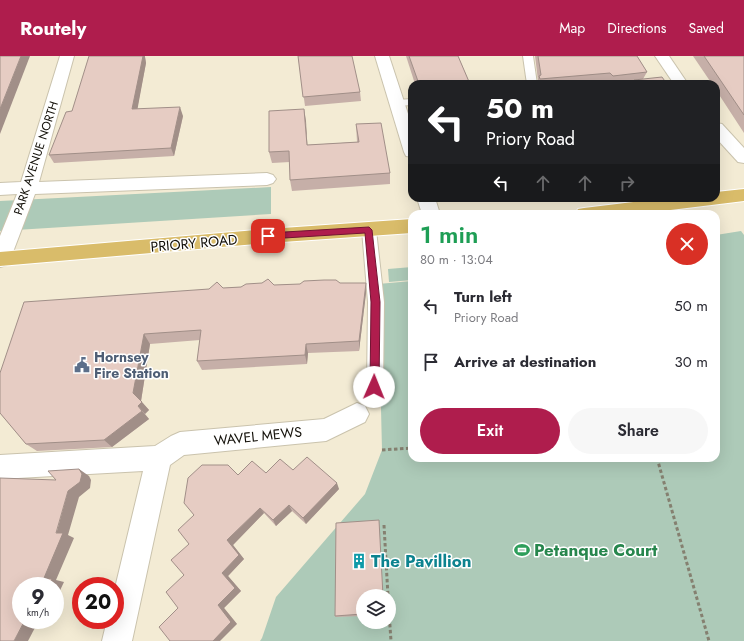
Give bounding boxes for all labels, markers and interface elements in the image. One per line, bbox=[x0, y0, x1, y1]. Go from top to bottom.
text: Routely bbox=[20, 15, 86, 42]
text: Map bbox=[559, 18, 585, 38]
text: Directions bbox=[607, 18, 667, 38]
text: Saved bbox=[689, 18, 724, 38]
text: 50 m bbox=[486, 88, 554, 129]
icon: left bbox=[420, 96, 472, 148]
street label: PARK AVENUE NORTH bbox=[9, 99, 63, 217]
text: Priory Road bbox=[486, 126, 575, 152]
icon: left bbox=[490, 172, 512, 194]
icon: ahead bbox=[532, 172, 554, 194]
icon: ahead bbox=[574, 172, 596, 194]
icon: right bbox=[616, 172, 638, 194]
text: 1 min bbox=[420, 217, 478, 252]
pin bbox=[251, 219, 285, 253]
button: close bbox=[666, 223, 708, 265]
icon: arrive bbox=[257, 225, 279, 247]
street label: PRIORY ROAD bbox=[150, 229, 238, 257]
text: 80 m · 13:04 bbox=[420, 250, 493, 269]
text: Turn left bbox=[454, 286, 512, 308]
icon: left bbox=[420, 295, 442, 317]
text: 50 m bbox=[674, 295, 708, 317]
text: Priory Road bbox=[454, 308, 518, 327]
place label: Hornsey Fire Station bbox=[94, 347, 169, 383]
icon: arrive bbox=[420, 351, 442, 373]
text: Arrive at destination bbox=[454, 351, 596, 373]
text: 30 m bbox=[675, 351, 708, 373]
public building icon: Hornsey Fire Station bbox=[73, 356, 91, 374]
position arrow bbox=[353, 366, 395, 408]
button: Exit bbox=[420, 408, 560, 454]
button: Share bbox=[568, 408, 708, 454]
street label: WAVEL MEWS bbox=[213, 421, 303, 451]
place label: Petanque Court bbox=[534, 538, 658, 562]
sports icon: Petanque Court bbox=[513, 541, 531, 559]
place label: The Pavillion bbox=[371, 549, 472, 573]
building icon: The Pavillion bbox=[350, 552, 368, 570]
speed limit sign: 20 bbox=[72, 577, 124, 629]
text: 9 bbox=[31, 583, 45, 612]
map controls bbox=[356, 589, 396, 629]
button: layers bbox=[356, 589, 396, 629]
text: km/h bbox=[27, 605, 49, 620]

